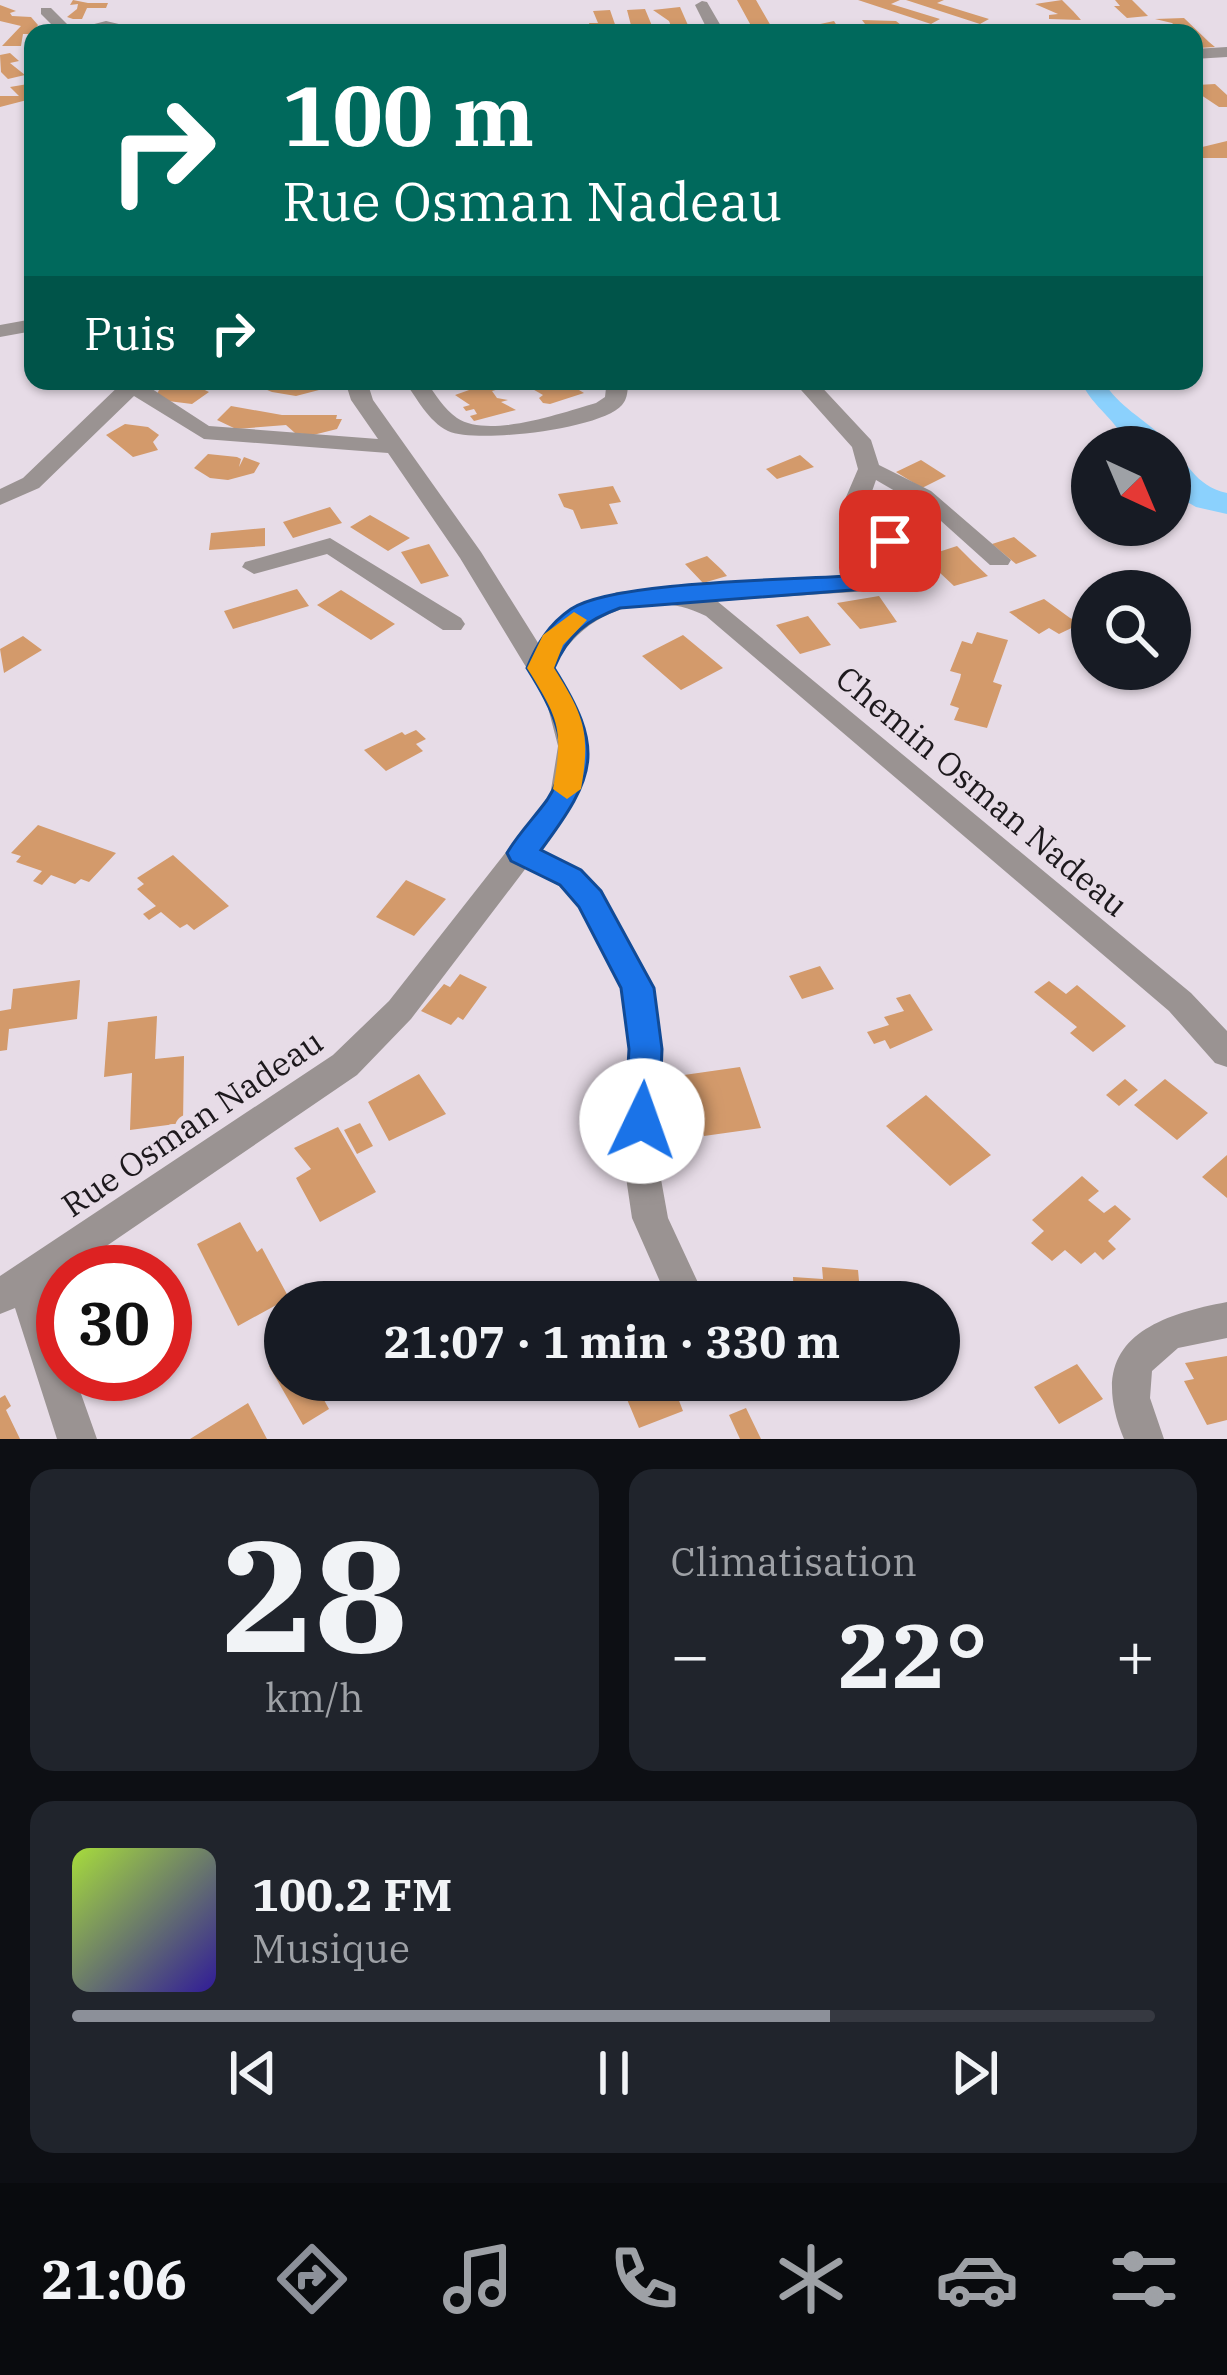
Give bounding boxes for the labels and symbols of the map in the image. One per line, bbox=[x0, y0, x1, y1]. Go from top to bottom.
north arrow bbox=[1071, 426, 1191, 546]
pin bbox=[839, 490, 941, 592]
street label: Chemin Osman Nadeau bbox=[828, 656, 1137, 925]
street label: Rue Osman Nadeau bbox=[53, 1019, 330, 1226]
position arrow bbox=[579, 1058, 705, 1184]
speed limit sign: 30 bbox=[36, 1245, 192, 1401]

